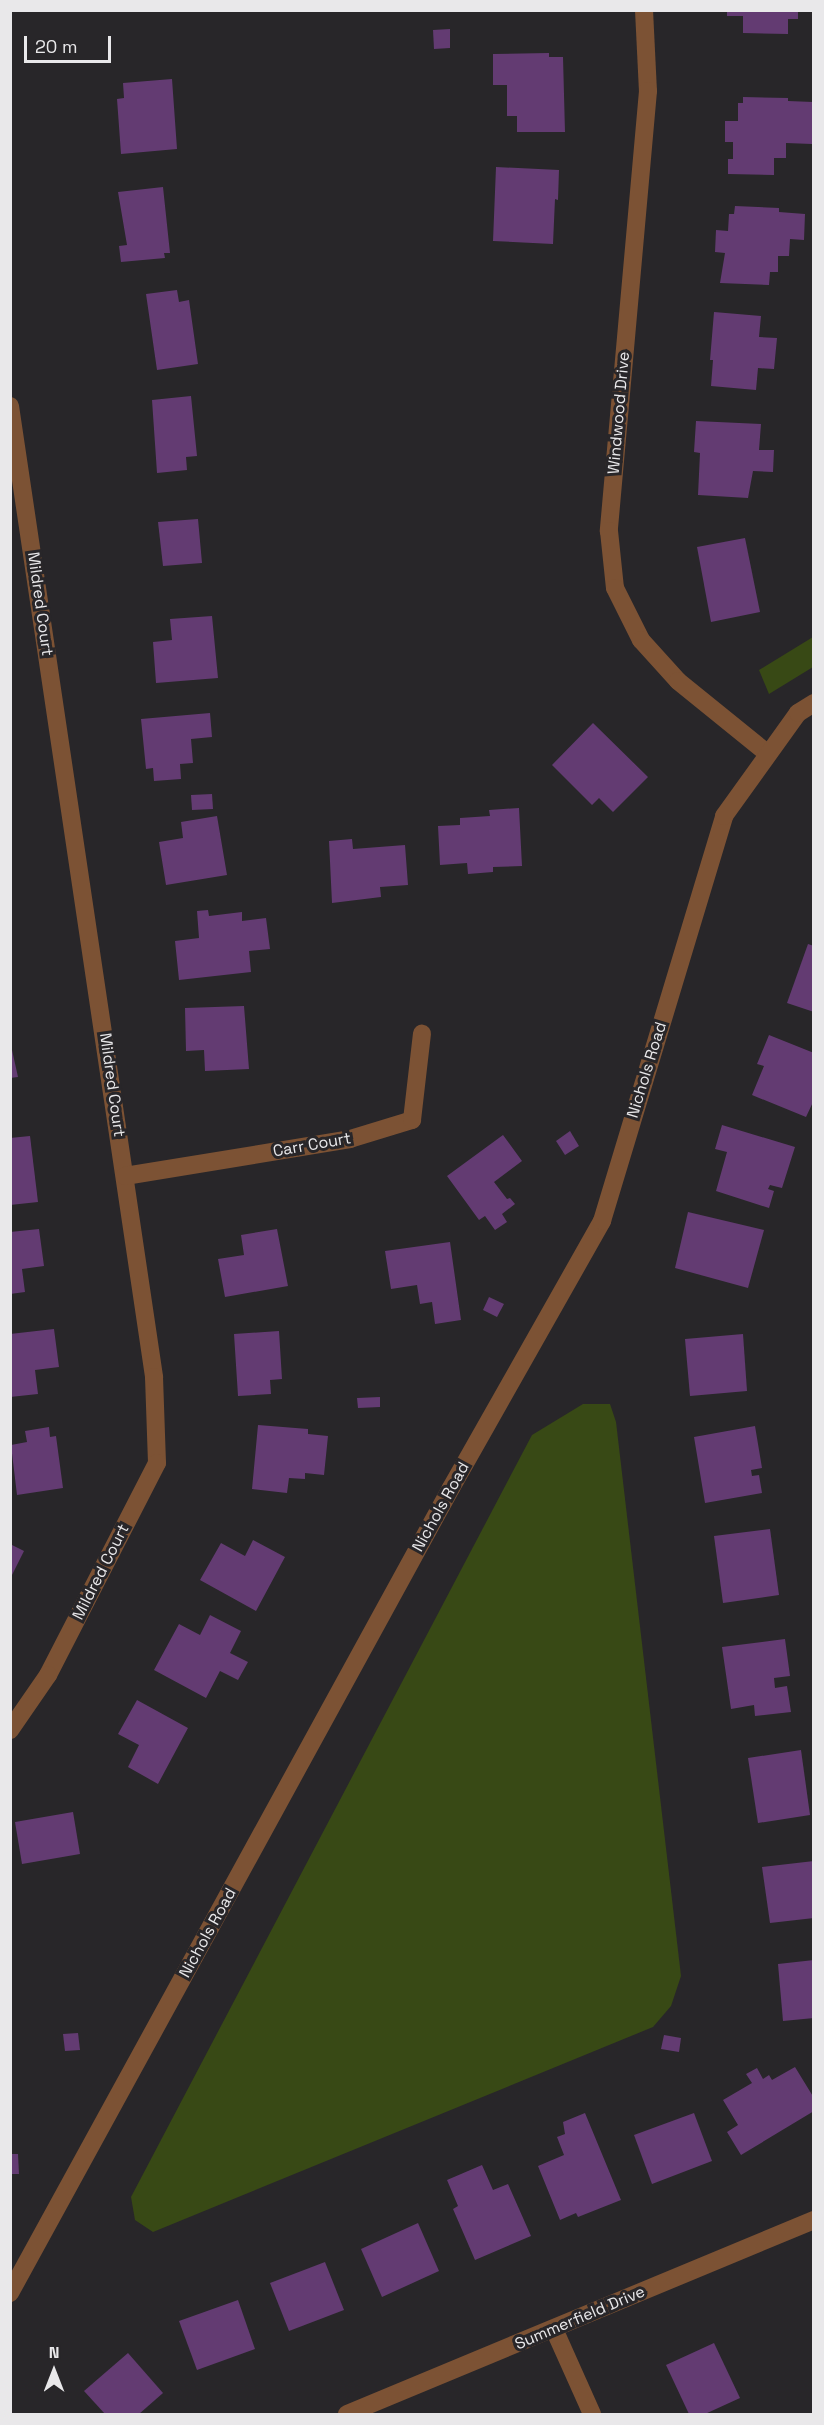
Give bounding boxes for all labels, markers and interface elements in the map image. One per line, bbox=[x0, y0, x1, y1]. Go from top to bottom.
scale bar bbox=[27, 24, 114, 62]
text: 20 m bbox=[35, 35, 78, 58]
street label: Windwood Drive bbox=[604, 351, 634, 475]
street label: Mildred Court bbox=[23, 551, 57, 657]
street label: Nichols Road bbox=[623, 1020, 671, 1120]
street label: Mildred Court bbox=[95, 1032, 129, 1138]
street label: Carr Court bbox=[271, 1129, 353, 1161]
street label: Nichols Road bbox=[408, 1459, 474, 1555]
street label: Mildred Court bbox=[69, 1521, 133, 1623]
street label: Nichols Road bbox=[175, 1885, 241, 1981]
street label: Summerfield Drive bbox=[512, 2282, 648, 2354]
north arrow bbox=[24, 2341, 84, 2401]
text: N bbox=[49, 2342, 59, 2363]

